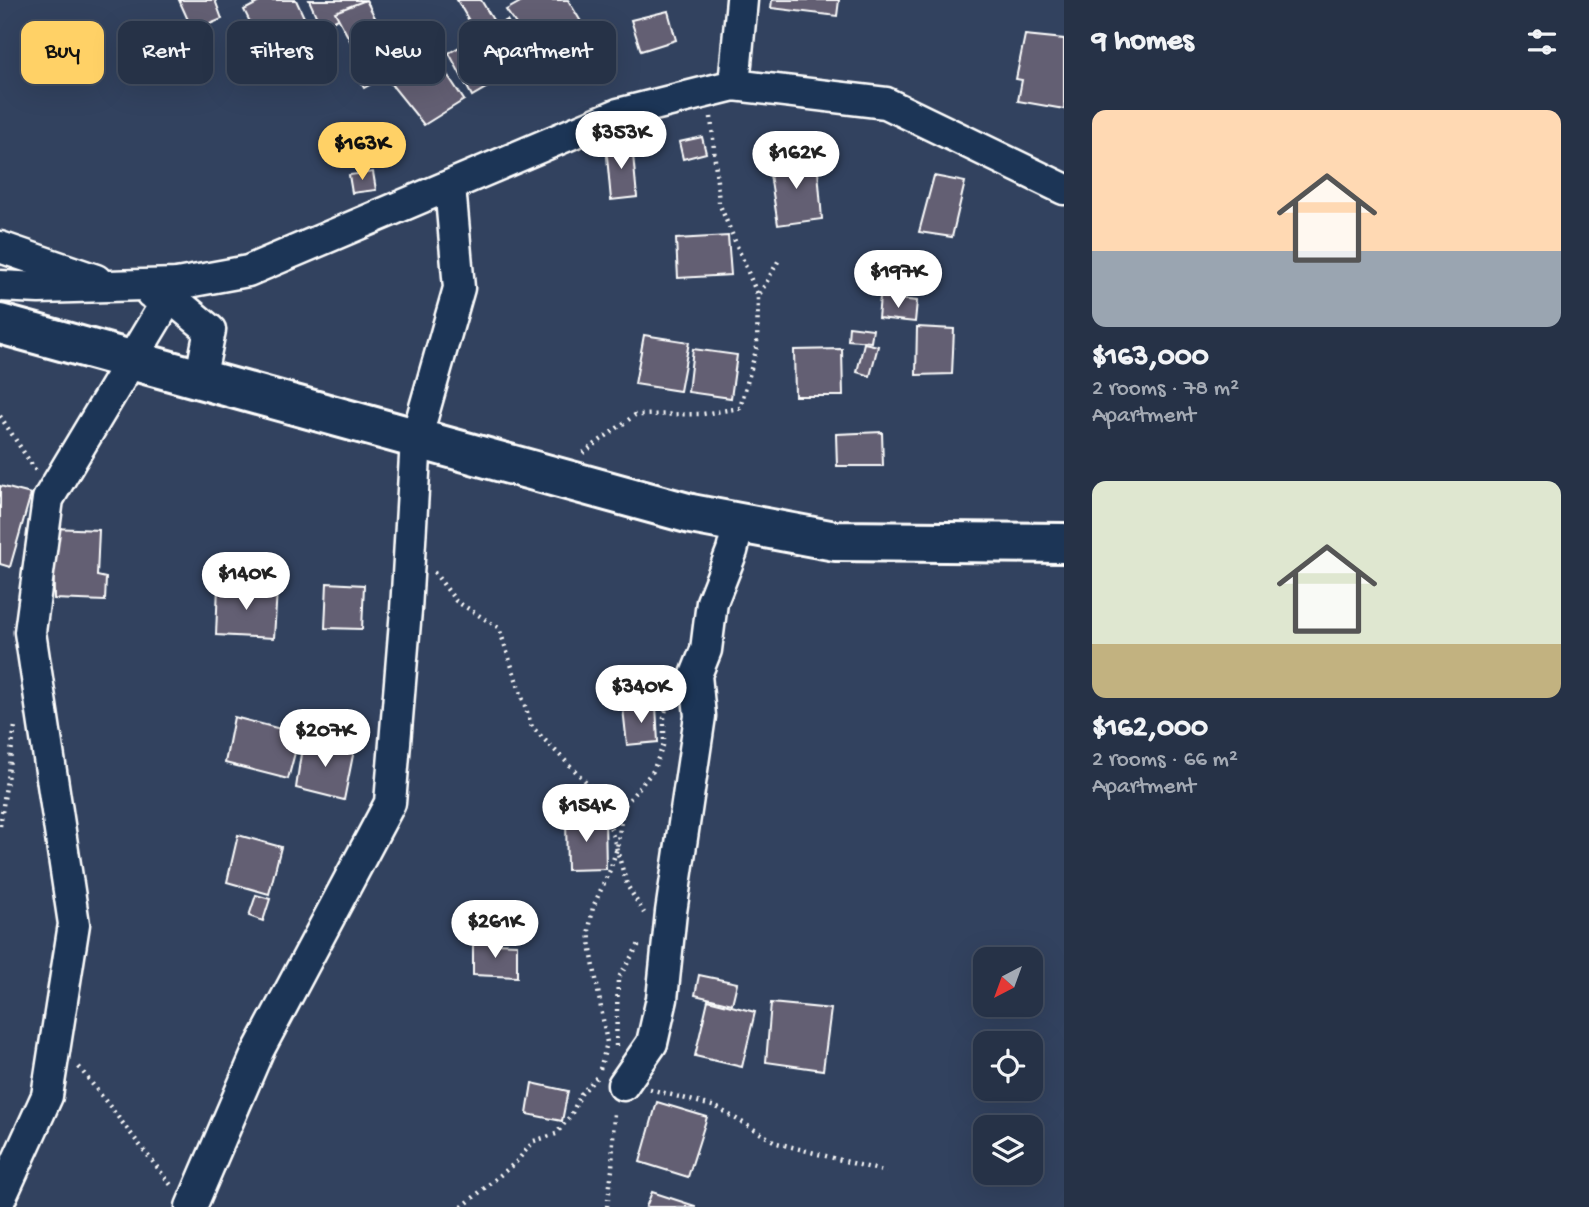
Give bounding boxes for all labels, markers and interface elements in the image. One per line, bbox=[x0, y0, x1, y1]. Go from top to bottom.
chip: Buy bbox=[21, 21, 104, 84]
chip: Rent bbox=[118, 21, 213, 84]
chip: Filters bbox=[227, 21, 337, 84]
chip: New bbox=[351, 21, 445, 84]
chip: Apartment bbox=[459, 21, 616, 84]
icon: filters bbox=[1523, 23, 1561, 61]
text: 9 homes bbox=[1092, 25, 1194, 60]
pin: $353K bbox=[572, 111, 670, 171]
text: $353K bbox=[592, 120, 650, 147]
pin: $163K bbox=[313, 122, 411, 182]
text: $163K bbox=[334, 131, 390, 158]
pin: $162K bbox=[747, 132, 845, 191]
text: $162K bbox=[768, 140, 824, 167]
icon: home bbox=[1264, 155, 1390, 281]
pin: $197K bbox=[849, 250, 947, 310]
text: $197K bbox=[870, 259, 926, 286]
text: $163,000 bbox=[1092, 341, 1209, 376]
text: 2 rooms · 78 m² bbox=[1092, 376, 1239, 403]
text: Apartment bbox=[1092, 403, 1196, 430]
icon: home bbox=[1264, 526, 1390, 652]
pin: $140K bbox=[197, 552, 295, 612]
text: $140K bbox=[218, 561, 274, 588]
pin: $340K bbox=[592, 666, 690, 725]
text: $340K bbox=[612, 674, 670, 701]
pin: $207K bbox=[276, 710, 374, 769]
text: $162,000 bbox=[1092, 712, 1208, 747]
text: $207K bbox=[295, 718, 355, 745]
text: 2 rooms · 66 m² bbox=[1092, 747, 1238, 774]
text: Apartment bbox=[1092, 774, 1196, 801]
pin: $154K bbox=[537, 784, 635, 844]
text: $154K bbox=[558, 793, 614, 820]
pin: $261K bbox=[446, 900, 544, 960]
text: $261K bbox=[467, 909, 523, 936]
north arrow bbox=[973, 947, 1043, 1017]
map controls bbox=[973, 947, 1043, 1185]
button: locate bbox=[973, 1031, 1043, 1101]
button: layers bbox=[973, 1115, 1043, 1185]

